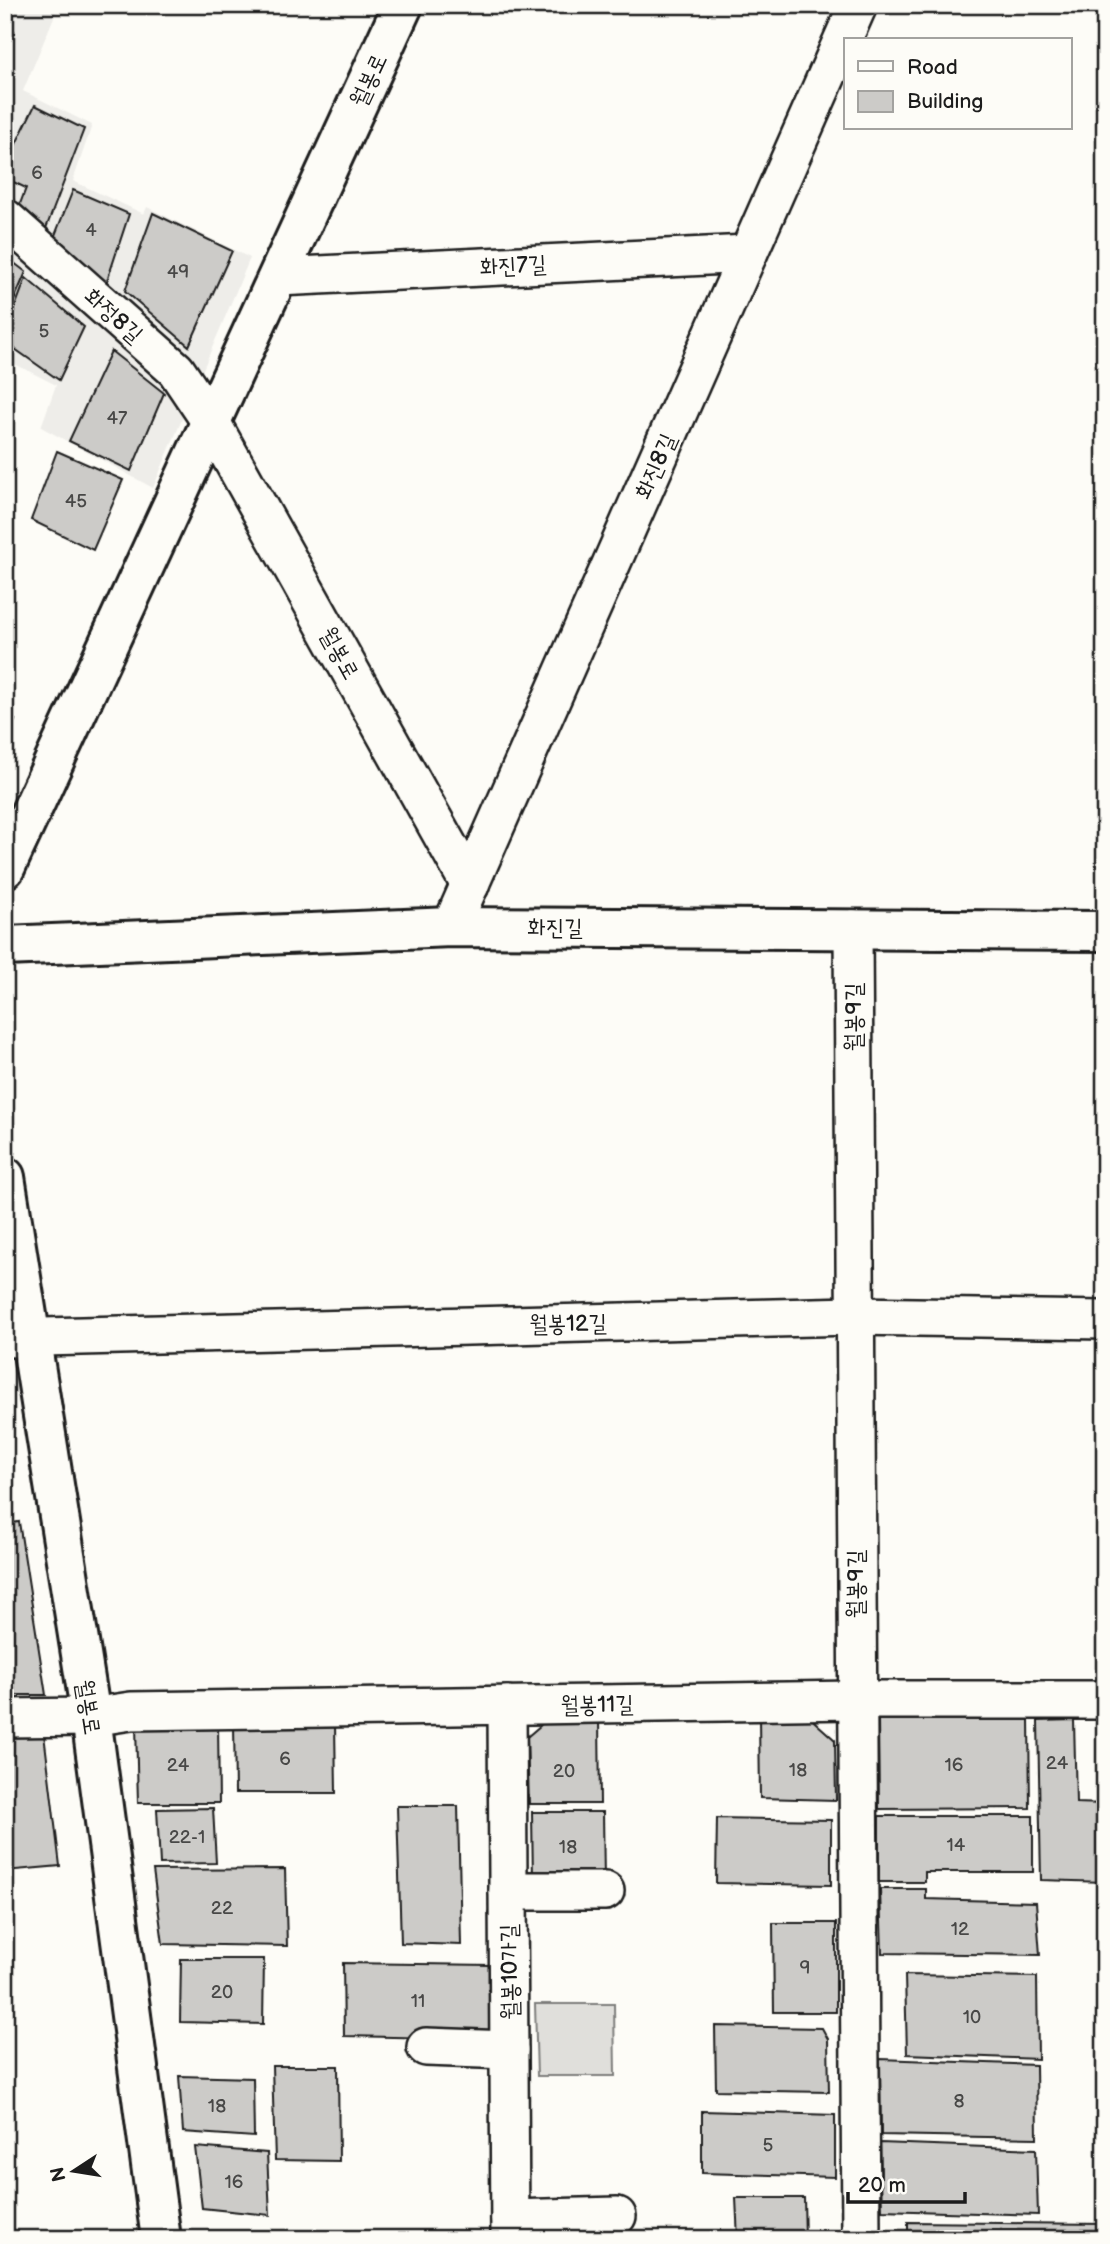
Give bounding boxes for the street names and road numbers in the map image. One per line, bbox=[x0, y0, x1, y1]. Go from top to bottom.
street label: 월봉로 bbox=[344, 49, 393, 112]
street label: 화진7길 bbox=[479, 250, 547, 282]
street label: 화정8길 bbox=[78, 282, 148, 349]
street label: 화진8길 bbox=[629, 429, 683, 504]
street label: 월봉로 bbox=[313, 622, 365, 685]
street label: 화진길 bbox=[527, 914, 583, 942]
street label: 월봉9길 bbox=[840, 983, 868, 1051]
street label: 월봉12길 bbox=[529, 1309, 607, 1339]
street label: 월봉9길 bbox=[842, 1550, 870, 1618]
street label: 월봉로 bbox=[70, 1678, 106, 1737]
street label: 월봉11길 bbox=[560, 1690, 634, 1720]
street label: 월봉10가길 bbox=[495, 1924, 525, 2020]

